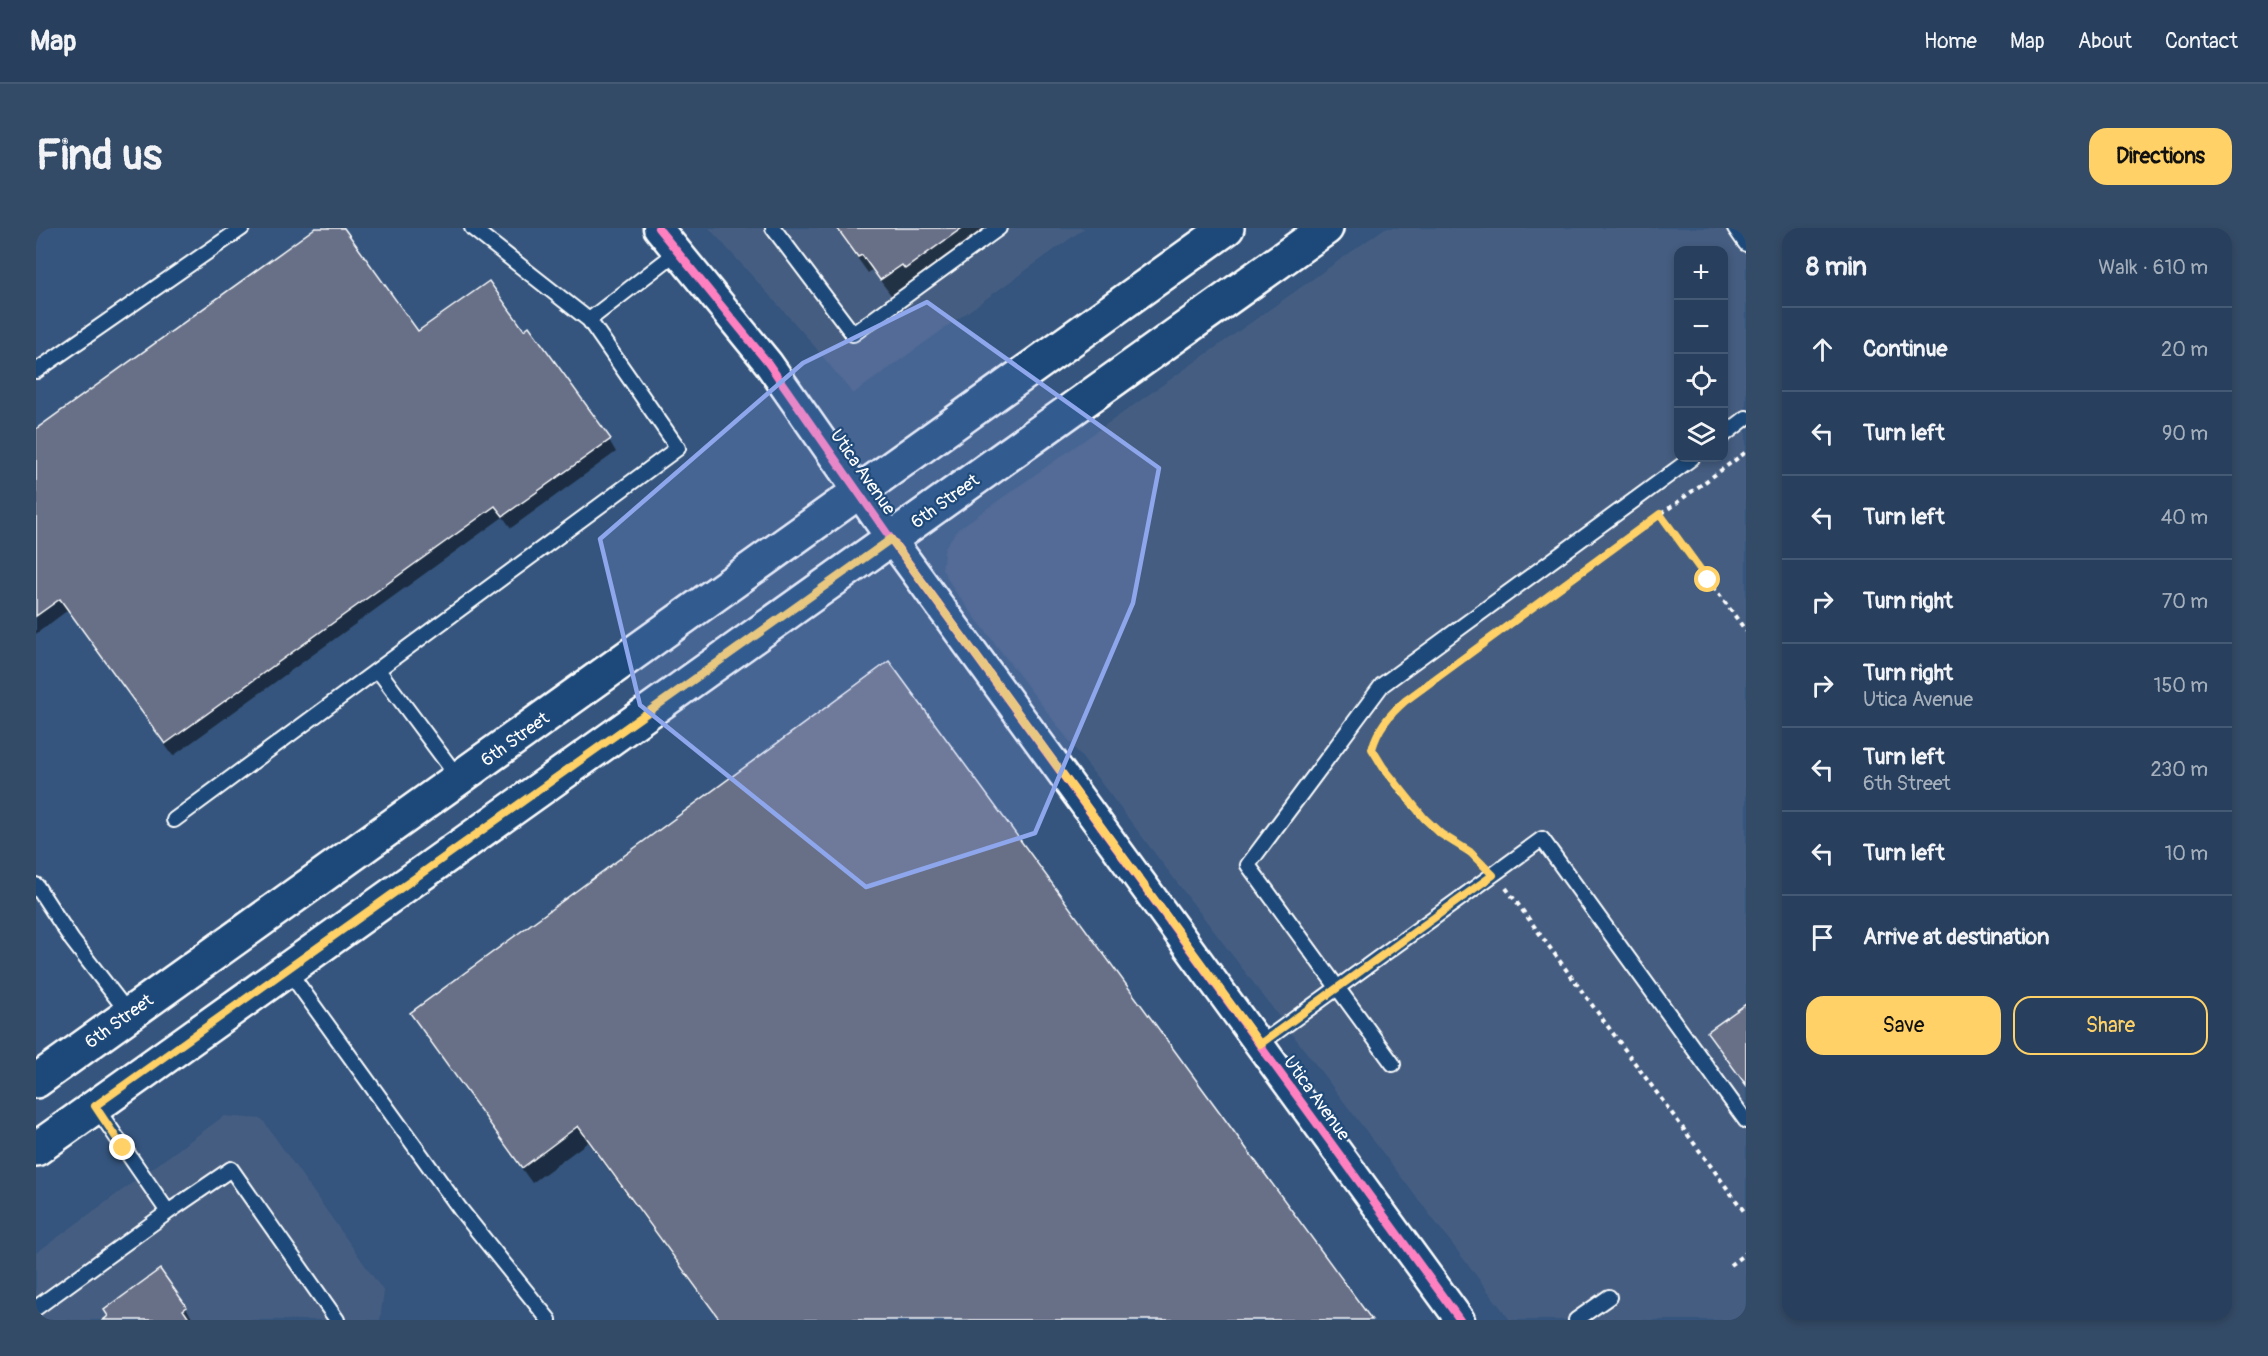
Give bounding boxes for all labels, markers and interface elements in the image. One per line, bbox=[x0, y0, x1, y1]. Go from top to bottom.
text: Map bbox=[30, 24, 76, 59]
text: Home bbox=[1924, 28, 1977, 55]
text: Map bbox=[2010, 28, 2045, 55]
text: About bbox=[2078, 28, 2132, 55]
text: Contact bbox=[2165, 28, 2238, 55]
button: Directions bbox=[2089, 128, 2232, 185]
text: Find us bbox=[36, 130, 162, 182]
map controls bbox=[1674, 246, 1728, 462]
button: + bbox=[1674, 246, 1728, 300]
text: 8 min bbox=[1806, 251, 1867, 283]
text: Walk · 610 m bbox=[2098, 255, 2208, 280]
button: − bbox=[1674, 300, 1728, 354]
icon: ahead bbox=[1806, 333, 1839, 366]
text: Continue bbox=[1863, 335, 1947, 363]
text: 20 m bbox=[2161, 337, 2208, 362]
button: locate bbox=[1674, 354, 1728, 408]
button: layers bbox=[1674, 408, 1728, 462]
icon: left bbox=[1806, 417, 1839, 450]
text: Turn left bbox=[1863, 419, 1945, 447]
text: 90 m bbox=[2162, 421, 2208, 446]
street label: Utica Avenue bbox=[825, 425, 901, 520]
street label: 6th Street bbox=[907, 468, 985, 534]
icon: left bbox=[1806, 501, 1839, 534]
text: Turn left bbox=[1863, 503, 1945, 531]
text: 40 m bbox=[2161, 505, 2208, 530]
route start bbox=[1694, 566, 1720, 592]
icon: right bbox=[1806, 585, 1839, 618]
text: Turn right bbox=[1863, 587, 1953, 615]
text: 70 m bbox=[2162, 589, 2208, 614]
text: Turn right bbox=[1863, 659, 1953, 687]
icon: right bbox=[1806, 669, 1839, 702]
text: 150 m bbox=[2154, 673, 2208, 698]
text: Utica Avenue bbox=[1863, 687, 1973, 712]
street label: 6th Street bbox=[477, 706, 555, 772]
text: Turn left bbox=[1863, 743, 1945, 771]
icon: left bbox=[1806, 753, 1839, 786]
text: 230 m bbox=[2151, 757, 2208, 782]
text: 6th Street bbox=[1863, 771, 1951, 796]
icon: left bbox=[1806, 837, 1839, 870]
text: Turn left bbox=[1863, 839, 1945, 867]
text: 10 m bbox=[2164, 841, 2208, 866]
icon: arrive bbox=[1806, 921, 1839, 954]
text: Arrive at destination bbox=[1863, 923, 2049, 951]
street label: 6th Street bbox=[81, 988, 159, 1054]
button: Save bbox=[1806, 996, 2001, 1055]
button: Share bbox=[2013, 996, 2208, 1055]
street label: Utica Avenue bbox=[1278, 1051, 1355, 1145]
route end bbox=[109, 1134, 135, 1160]

